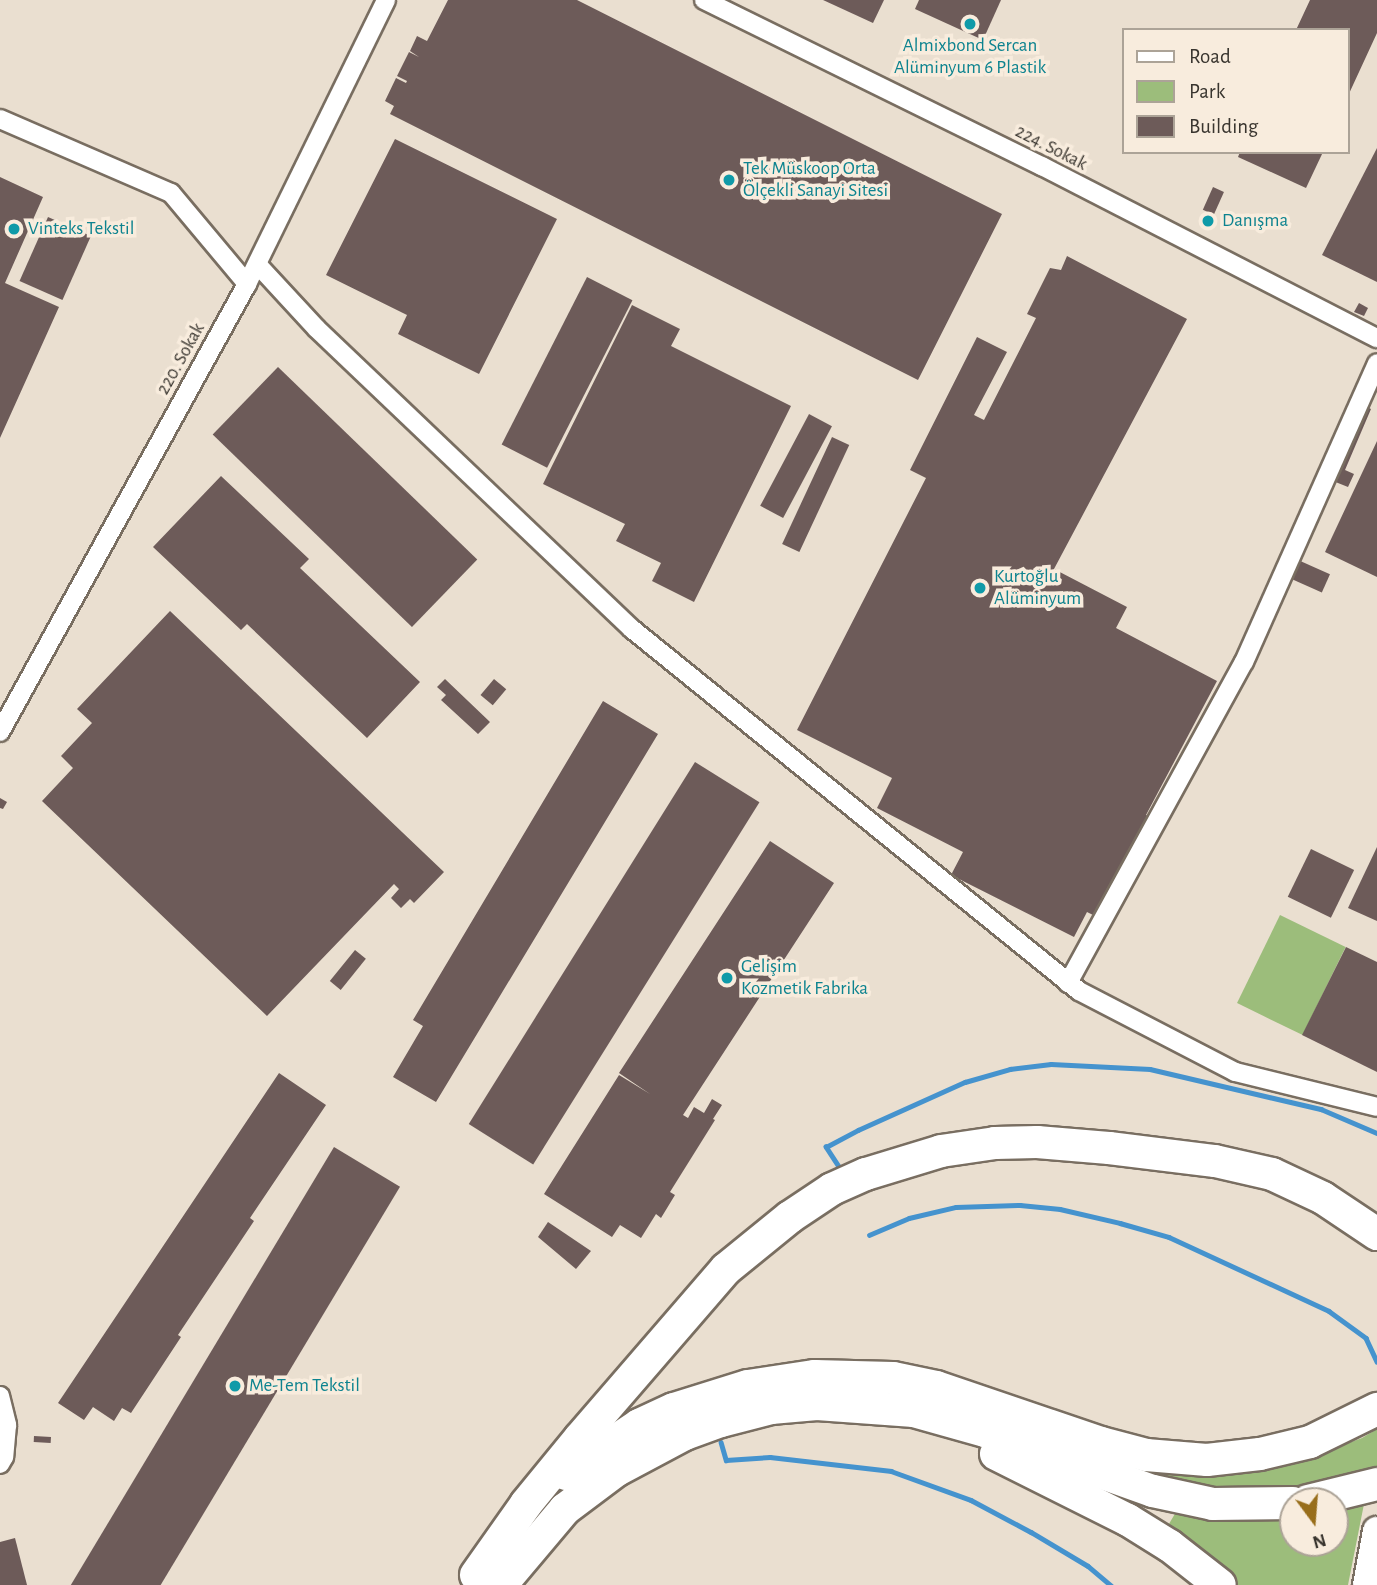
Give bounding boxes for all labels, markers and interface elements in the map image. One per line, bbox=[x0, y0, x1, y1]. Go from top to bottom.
marker: Almixbond Sercan Alüminyum 6 Plastik bbox=[962, 16, 978, 32]
legend bbox=[1122, 28, 1349, 154]
place label: Almixbond Sercan Alüminyum 6 Plastik bbox=[894, 35, 1046, 79]
text: Road bbox=[1189, 46, 1231, 67]
text: Park bbox=[1189, 81, 1225, 102]
text: Building bbox=[1189, 116, 1258, 137]
street label: 224. Sokak bbox=[1011, 120, 1091, 176]
place label: Tek Müskoop Orta Ölçekli Sanayi Sitesi bbox=[743, 158, 888, 202]
marker: Tek Müskoop Orta Ölçekli Sanayi Sitesi bbox=[721, 172, 737, 188]
place label: Danışma bbox=[1222, 210, 1288, 232]
marker: Danışma bbox=[1200, 213, 1216, 229]
place label: Vinteks Tekstil bbox=[28, 218, 134, 240]
marker: Vinteks Tekstil bbox=[6, 221, 22, 237]
street label: 220. Sokak bbox=[152, 319, 210, 399]
place label: Kurtoğlu Alüminyum bbox=[994, 566, 1081, 610]
marker: Kurtoğlu Alüminyum bbox=[972, 580, 988, 596]
place label: Gelişim Kozmetik Fabrika bbox=[741, 956, 868, 1000]
marker: Gelişim Kozmetik Fabrika bbox=[719, 970, 735, 986]
place label: Me-Tem Tekstil bbox=[249, 1375, 360, 1397]
marker: Me-Tem Tekstil bbox=[227, 1378, 243, 1394]
north arrow bbox=[1279, 1487, 1349, 1557]
text: N bbox=[1310, 1530, 1328, 1552]

